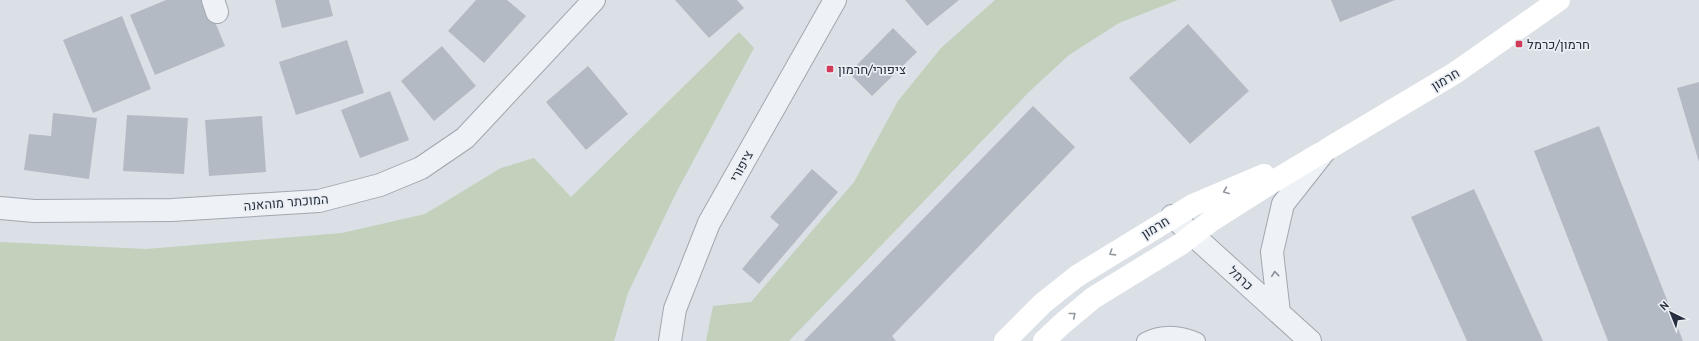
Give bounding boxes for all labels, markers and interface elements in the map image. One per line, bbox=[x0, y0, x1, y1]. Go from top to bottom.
place label: חרמון/כרמל bbox=[1527, 36, 1590, 53]
marker: חרמון/כרמל bbox=[1514, 39, 1524, 49]
place label: ציפורי/חרמון bbox=[838, 61, 906, 78]
marker: ציפורי/חרמון bbox=[825, 64, 835, 74]
street label: חרמון bbox=[1428, 64, 1463, 94]
street label: ציפורי bbox=[726, 148, 757, 185]
one-way arrow bbox=[1222, 186, 1230, 194]
street label: המוכתר מוהאנה bbox=[243, 190, 329, 215]
street label: חרמון bbox=[1138, 212, 1173, 243]
one-way arrow bbox=[1109, 249, 1116, 256]
street label: כרמל bbox=[1225, 262, 1257, 294]
one-way arrow bbox=[1271, 271, 1280, 277]
north arrow bbox=[1651, 293, 1691, 333]
text: N bbox=[1657, 298, 1672, 313]
one-way arrow bbox=[1068, 312, 1076, 319]

